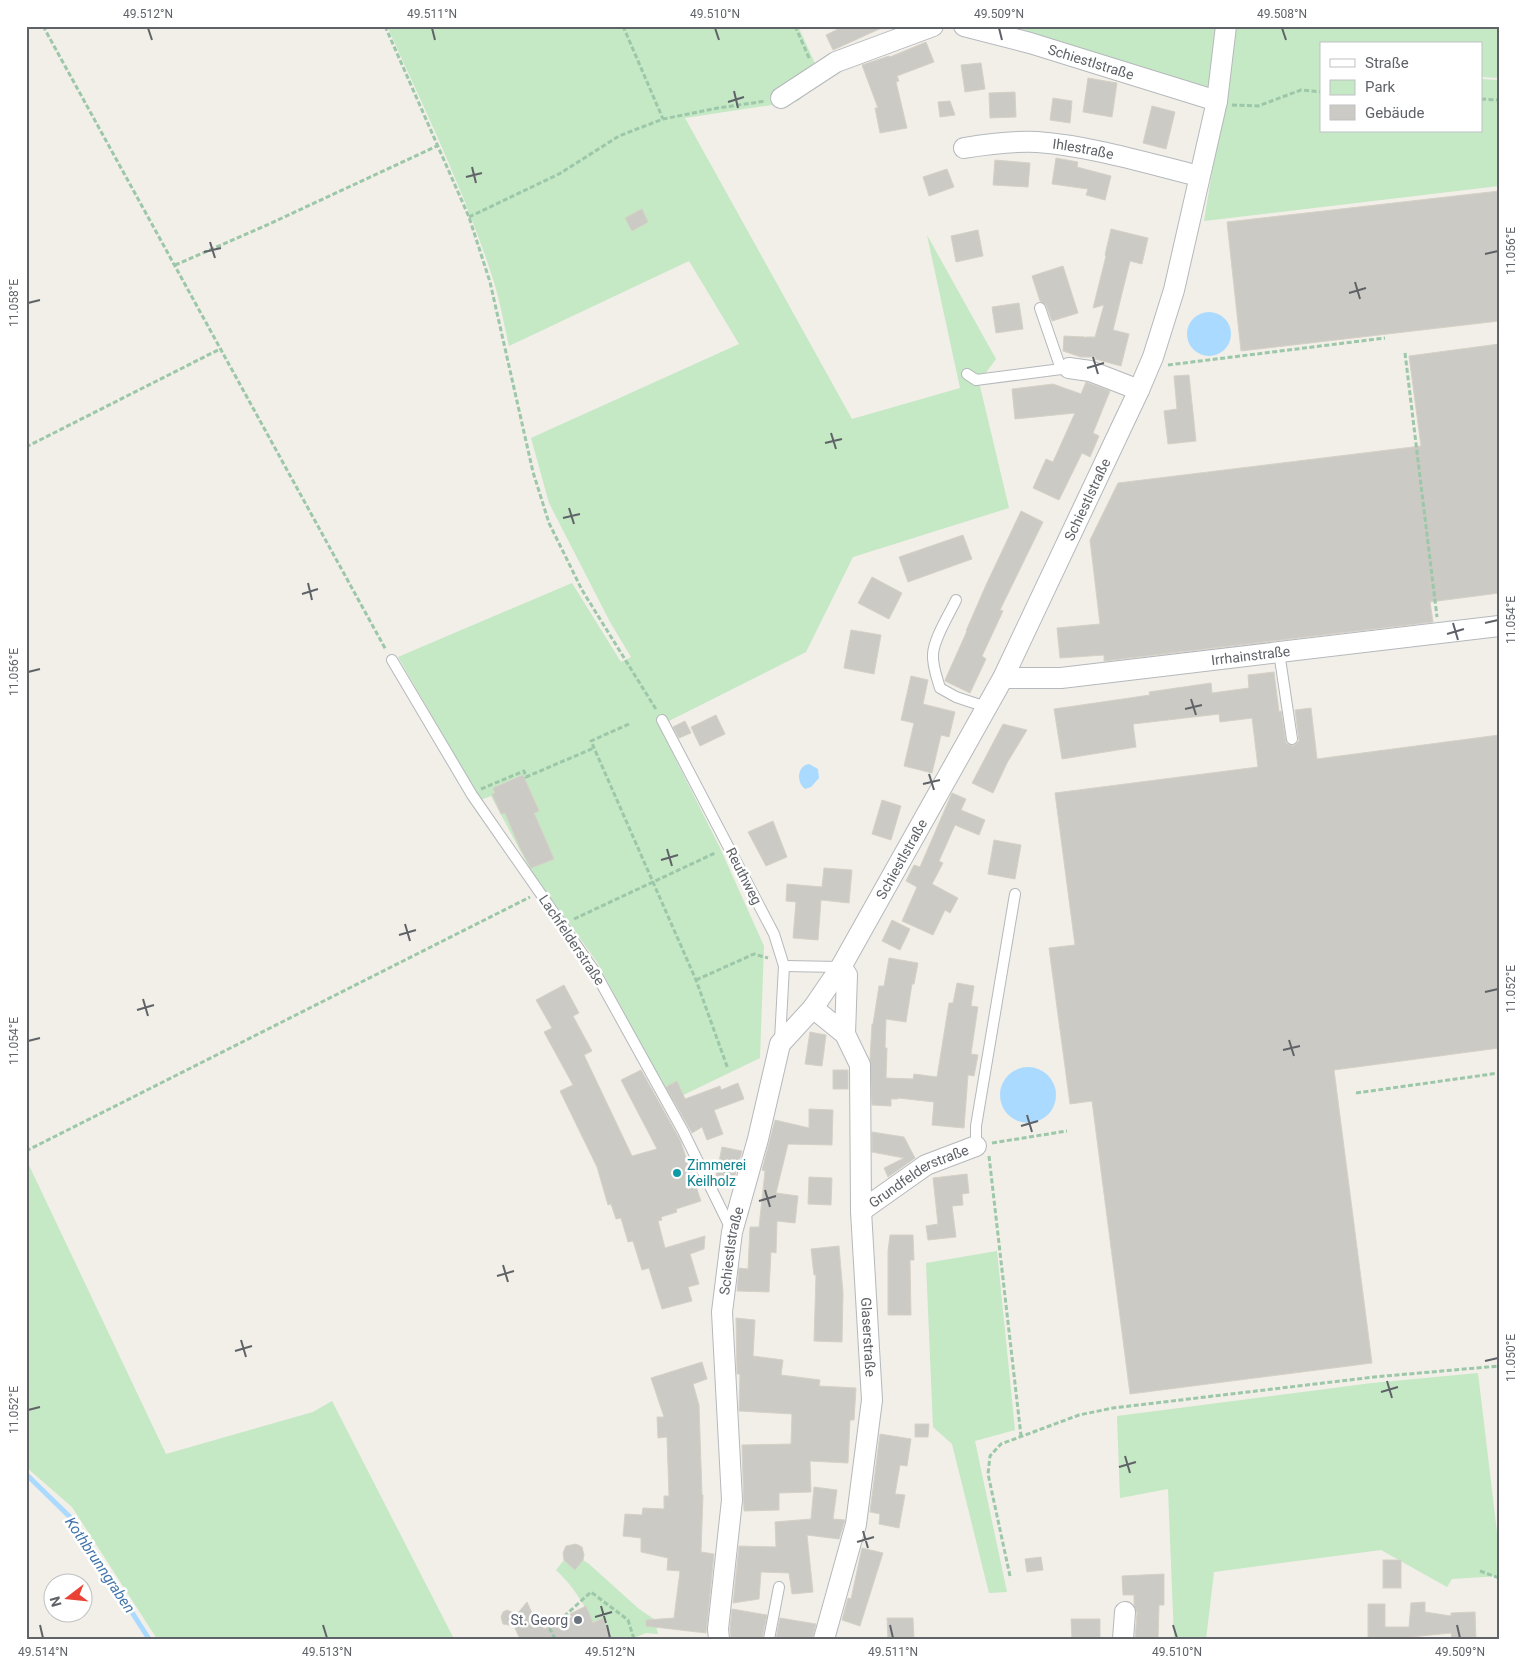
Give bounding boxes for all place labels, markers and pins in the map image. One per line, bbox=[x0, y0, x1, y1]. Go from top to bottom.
place label: Zimmerei Keilholz bbox=[687, 1157, 746, 1189]
marker: Zimmerei Keilholz bbox=[671, 1167, 683, 1179]
place label: St. Georg bbox=[511, 1612, 568, 1628]
marker: St. Georg bbox=[572, 1614, 584, 1626]

